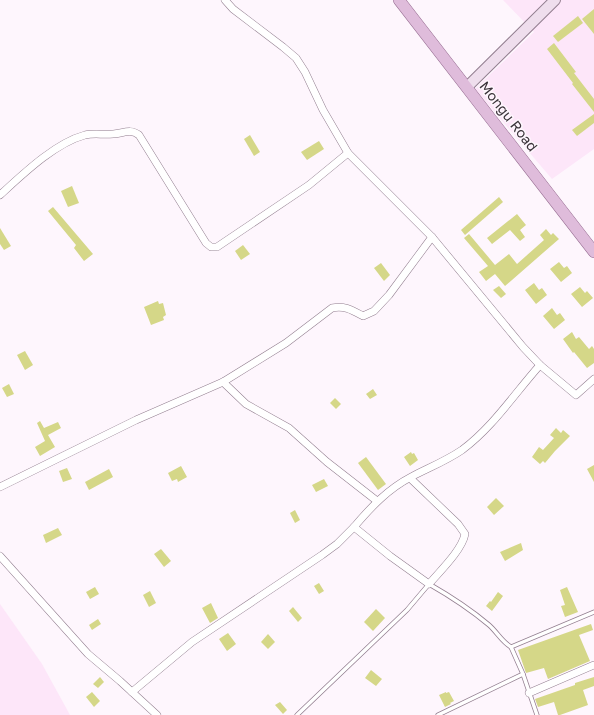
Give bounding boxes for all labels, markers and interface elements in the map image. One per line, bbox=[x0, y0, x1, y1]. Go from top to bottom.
street label: Mongu Road bbox=[476, 78, 542, 154]

